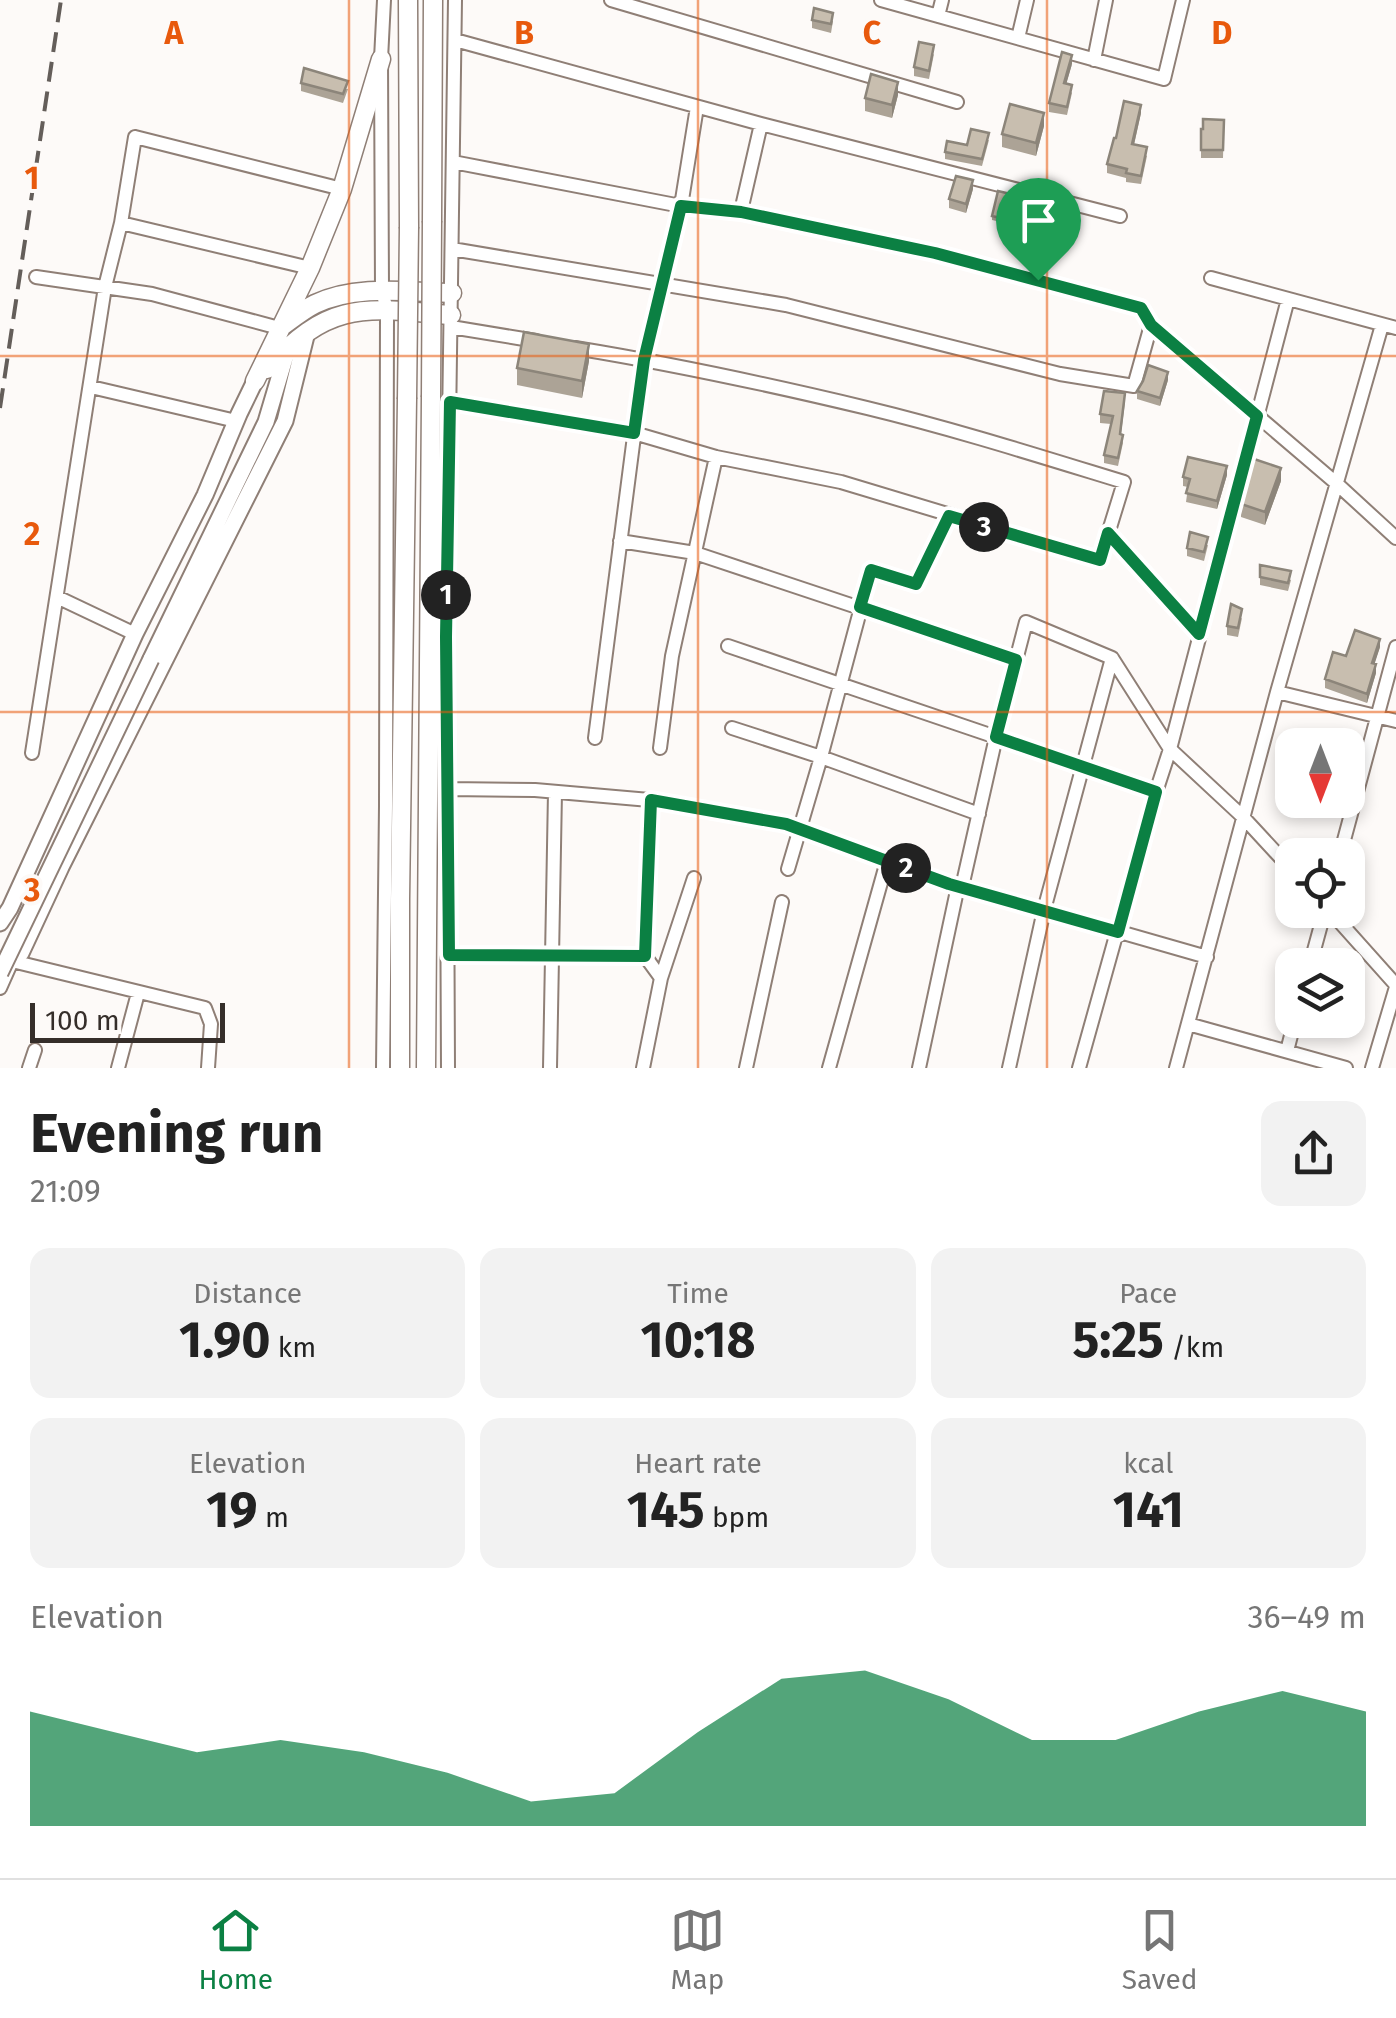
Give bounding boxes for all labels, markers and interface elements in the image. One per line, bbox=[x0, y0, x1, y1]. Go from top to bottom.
text: A bbox=[164, 14, 185, 52]
text: B bbox=[514, 14, 534, 52]
text: C bbox=[863, 14, 882, 52]
text: D bbox=[1212, 14, 1232, 52]
text: 1 bbox=[25, 159, 39, 197]
pin bbox=[996, 178, 1081, 281]
icon: arrive bbox=[1011, 193, 1066, 248]
pin: 3 bbox=[959, 502, 1009, 552]
text: 3 bbox=[977, 510, 991, 543]
text: 2 bbox=[24, 515, 40, 553]
pin: 1 bbox=[421, 570, 471, 620]
text: 1 bbox=[440, 578, 453, 611]
north arrow bbox=[1275, 728, 1365, 818]
map controls bbox=[1275, 728, 1365, 1038]
button: locate bbox=[1275, 838, 1365, 928]
pin: 2 bbox=[881, 843, 931, 893]
text: 2 bbox=[899, 851, 913, 884]
text: 3 bbox=[23, 871, 40, 909]
button: layers bbox=[1275, 948, 1365, 1038]
scale bar bbox=[30, 998, 225, 1042]
text: 100 m bbox=[45, 1004, 120, 1037]
text: Evening run bbox=[30, 1101, 324, 1167]
button: share bbox=[1261, 1101, 1366, 1206]
text: 21:09 bbox=[30, 1172, 101, 1210]
text: Distance bbox=[193, 1277, 302, 1310]
text: Time bbox=[667, 1277, 729, 1310]
text: Pace bbox=[1119, 1277, 1177, 1310]
text: 1.90 bbox=[179, 1310, 270, 1370]
text: 10:18 bbox=[640, 1310, 755, 1370]
text: 5:25 bbox=[1072, 1310, 1164, 1370]
text: km bbox=[270, 1331, 316, 1364]
text: /km bbox=[1164, 1331, 1224, 1364]
text: Elevation bbox=[189, 1447, 306, 1480]
text: Heart rate bbox=[634, 1447, 762, 1480]
text: kcal bbox=[1123, 1447, 1174, 1480]
text: 19 bbox=[206, 1480, 258, 1540]
text: 145 bbox=[627, 1480, 705, 1540]
text: 141 bbox=[1113, 1480, 1184, 1540]
text: m bbox=[258, 1501, 289, 1534]
text: bpm bbox=[705, 1501, 769, 1534]
text: Elevation bbox=[30, 1598, 164, 1636]
text: 36–49 m bbox=[1248, 1598, 1366, 1636]
tab: Home bbox=[198, 1903, 273, 1996]
tab: Map bbox=[670, 1903, 725, 1996]
tab: Saved bbox=[1122, 1903, 1198, 1996]

